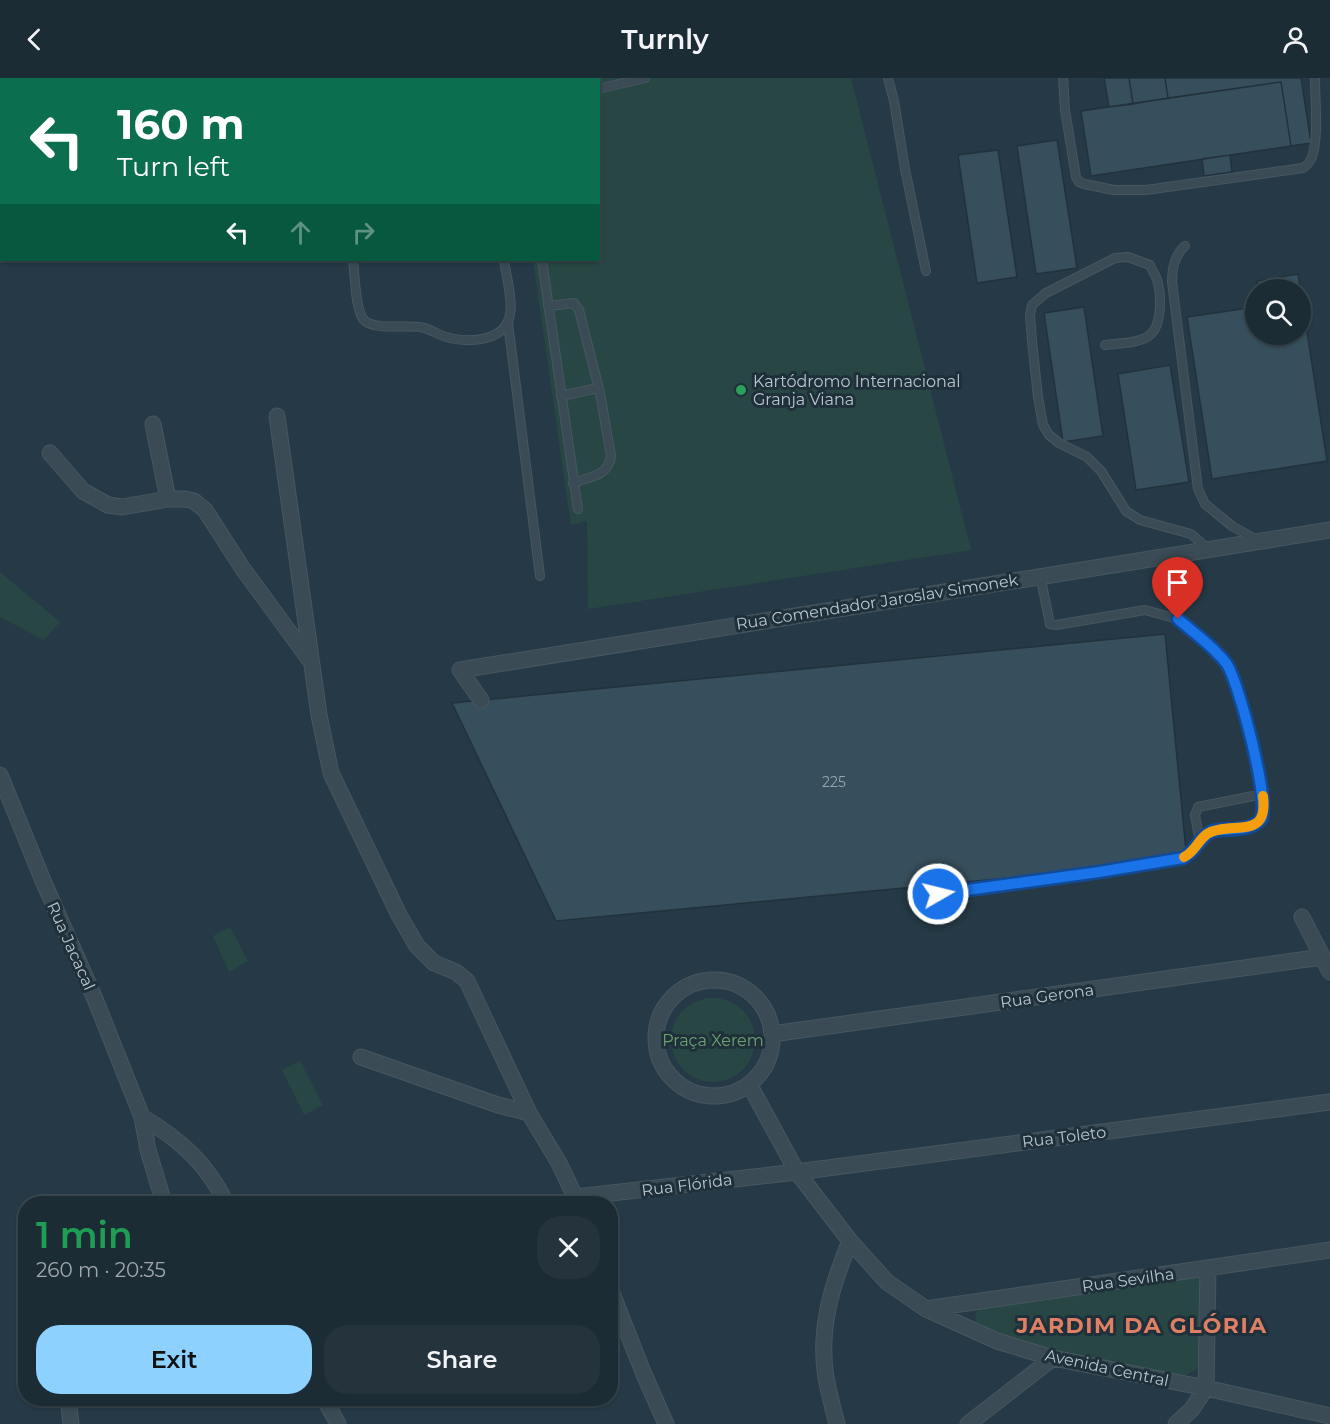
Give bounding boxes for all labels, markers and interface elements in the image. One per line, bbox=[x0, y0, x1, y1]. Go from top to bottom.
icon: back bbox=[18, 23, 51, 56]
text: Turnly bbox=[621, 23, 709, 56]
icon: person bbox=[1279, 23, 1312, 56]
text: 160 m bbox=[117, 98, 245, 150]
icon: left bbox=[18, 102, 96, 180]
text: Turn left bbox=[117, 150, 230, 183]
icon: left bbox=[221, 216, 254, 249]
icon: ahead bbox=[284, 216, 317, 249]
icon: right bbox=[347, 216, 380, 249]
map controls bbox=[1245, 279, 1311, 345]
button: search bbox=[1245, 279, 1311, 345]
place label: Kartódromo Internacional Granja Viana bbox=[753, 372, 961, 409]
marker: Kartódromo Internacional Granja Viana bbox=[734, 383, 748, 397]
pin bbox=[1152, 557, 1203, 619]
icon: arrive bbox=[1161, 566, 1194, 599]
street label: Rua Comendador Jaroslav Simonek bbox=[735, 570, 1020, 634]
house number: 225 bbox=[822, 773, 846, 791]
position arrow bbox=[906, 862, 970, 926]
street label: Rua Jacacal bbox=[43, 899, 99, 993]
street label: Rua Gerona bbox=[999, 980, 1095, 1012]
park label: Praça Xerem bbox=[662, 1031, 764, 1050]
street label: Rua Toleto bbox=[1021, 1122, 1107, 1152]
street label: Rua Flórida bbox=[641, 1170, 733, 1200]
text: 1 min bbox=[36, 1213, 133, 1257]
button: close bbox=[537, 1216, 600, 1279]
text: 260 m · 20:35 bbox=[36, 1258, 166, 1282]
street label: Rua Sevilha bbox=[1081, 1264, 1175, 1296]
district label: JARDIM DA GLÓRIA bbox=[1015, 1312, 1268, 1339]
button: Exit bbox=[36, 1325, 312, 1394]
button: Share bbox=[324, 1325, 600, 1394]
street label: Avenida Central bbox=[1043, 1346, 1171, 1390]

